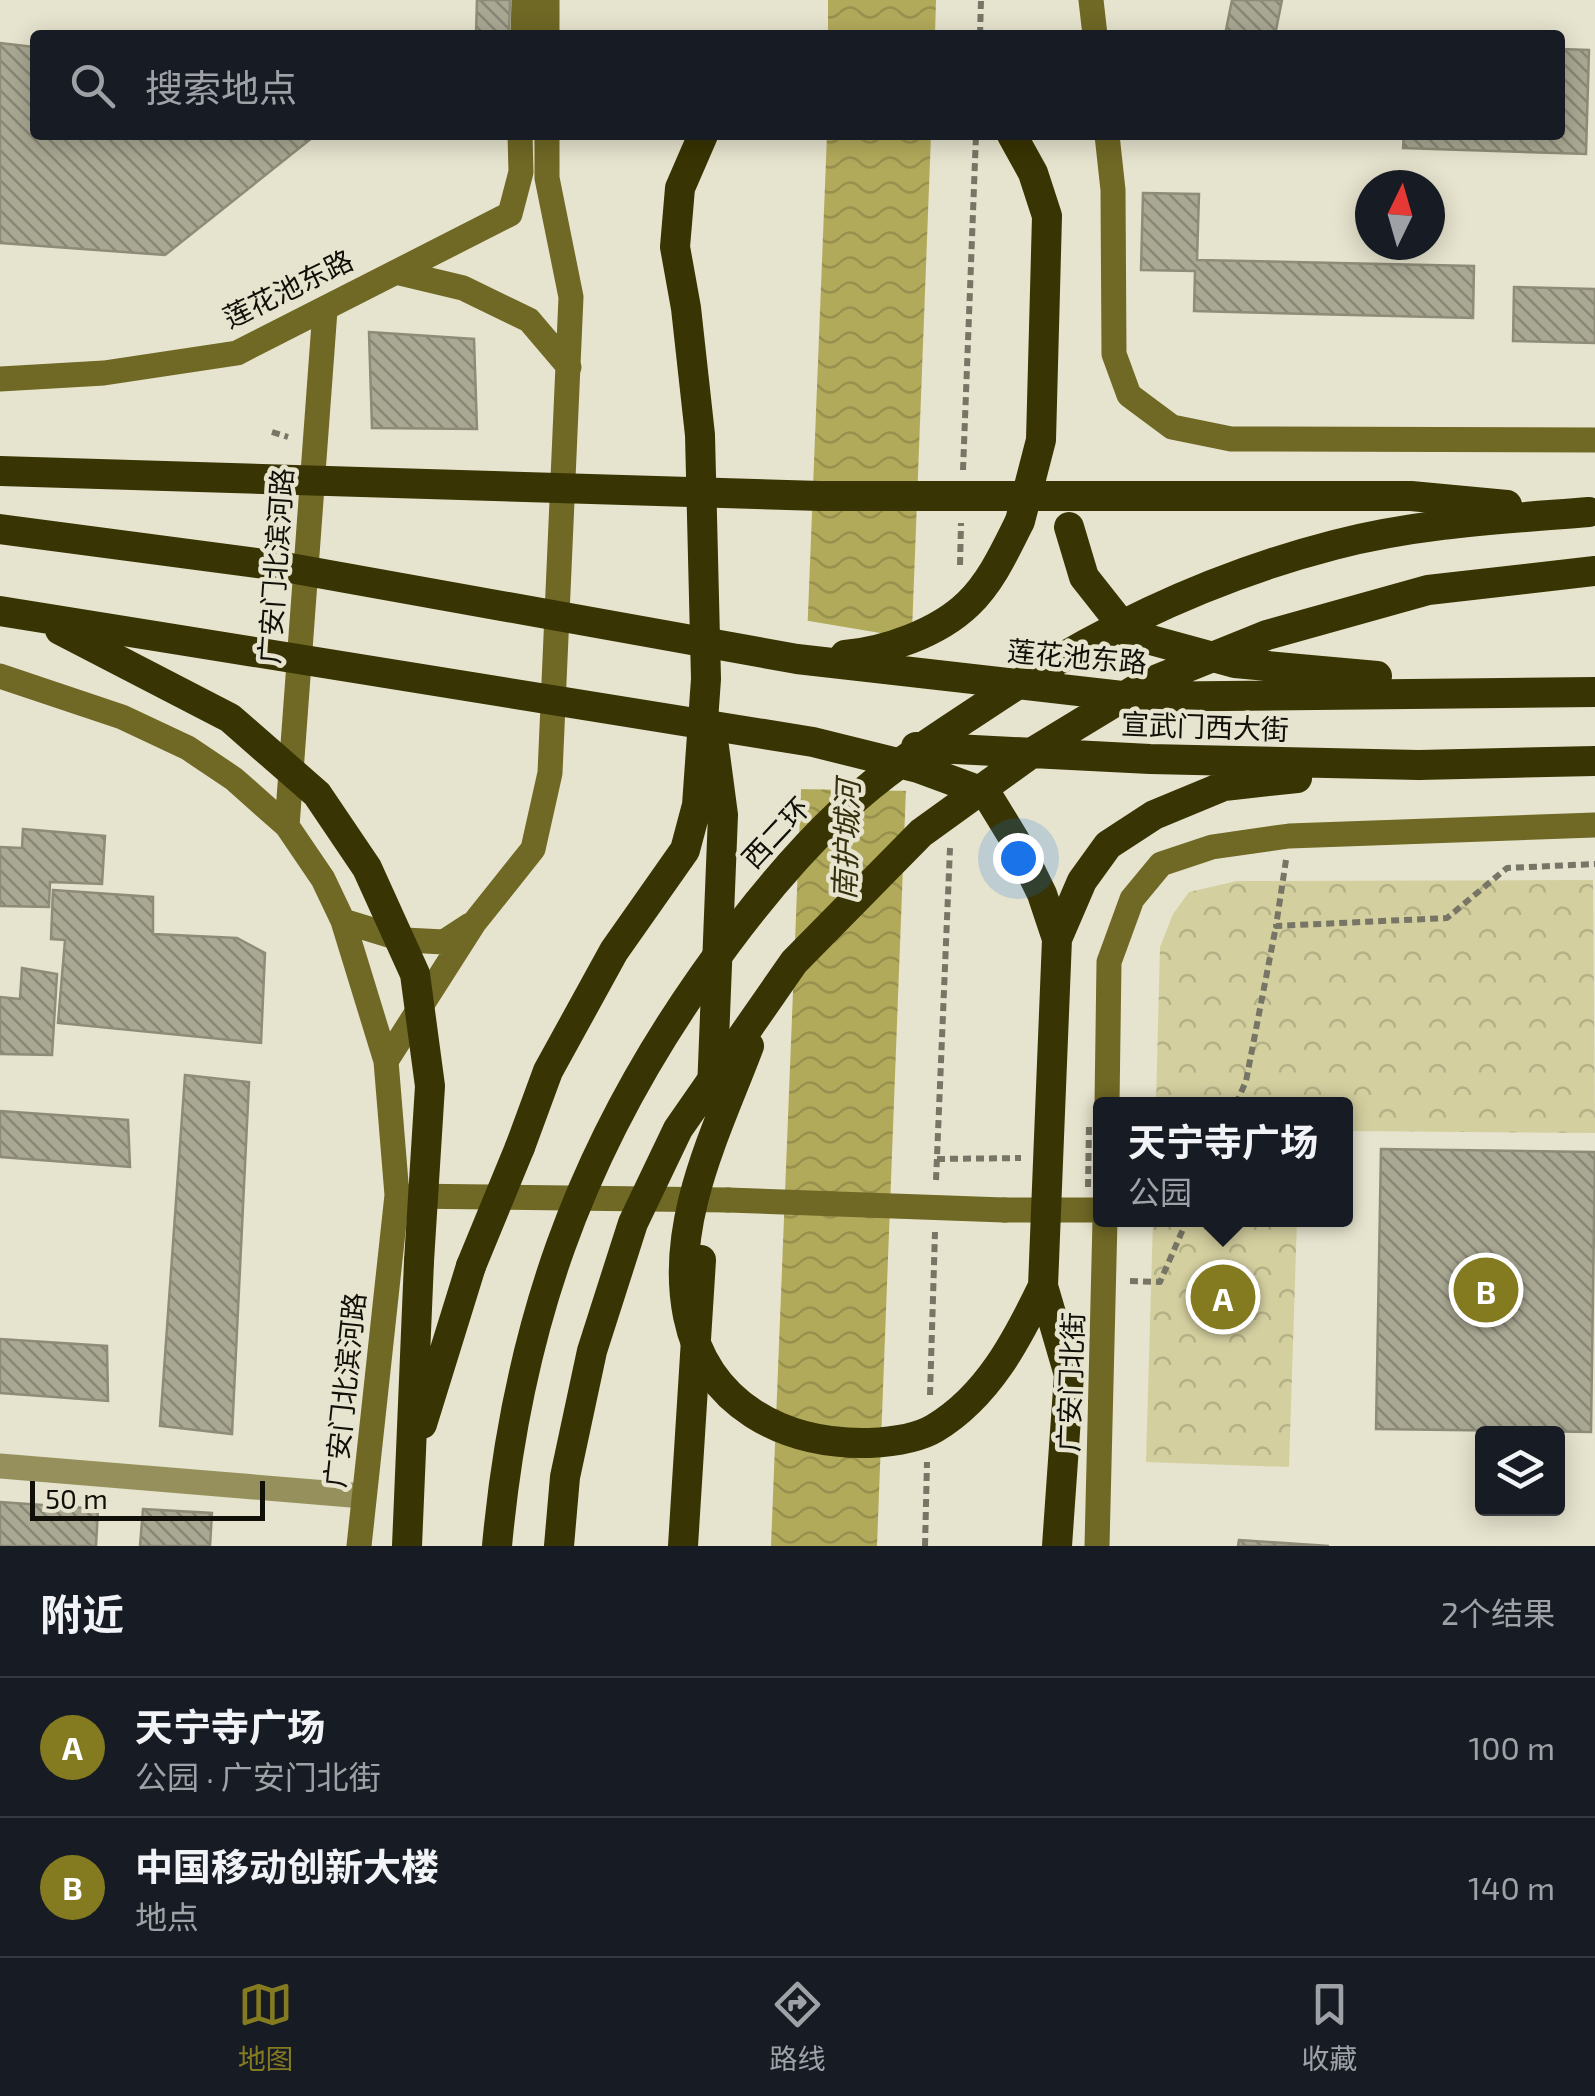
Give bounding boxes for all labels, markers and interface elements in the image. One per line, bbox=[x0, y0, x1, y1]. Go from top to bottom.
search box bbox=[30, 30, 1565, 140]
icon: search bbox=[65, 58, 120, 113]
text: 搜索地点 bbox=[145, 64, 297, 110]
north arrow bbox=[1355, 170, 1445, 260]
street label: 莲花池东路 bbox=[217, 242, 358, 334]
street label: 广安门北滨河路 bbox=[251, 467, 299, 665]
street label: 莲花池东路 bbox=[1006, 633, 1148, 679]
street label: 宣武门西大街 bbox=[1120, 706, 1290, 746]
water label: 南护城河 bbox=[825, 774, 865, 901]
street label: 西二环 bbox=[734, 790, 816, 875]
your location bbox=[993, 833, 1044, 884]
popup bbox=[1093, 1097, 1353, 1227]
text: 天宁寺广场 bbox=[1128, 1118, 1318, 1164]
text: 公园 bbox=[1128, 1172, 1192, 1210]
pin: B bbox=[1454, 1252, 1518, 1328]
pin: A bbox=[1190, 1260, 1256, 1334]
street label: 广安门北滨河路 bbox=[317, 1291, 371, 1489]
street label: 广安门北街 bbox=[1051, 1311, 1089, 1453]
map controls bbox=[1475, 1426, 1565, 1516]
button: layers bbox=[1475, 1426, 1565, 1516]
scale bar bbox=[30, 1476, 265, 1520]
text: 50 m bbox=[45, 1481, 108, 1515]
text: 附近 bbox=[40, 1588, 124, 1638]
text: 2个结果 bbox=[1441, 1593, 1555, 1631]
text: 天宁寺广场 bbox=[135, 1703, 325, 1749]
text: A bbox=[62, 1728, 83, 1766]
text: 100 m bbox=[1469, 1728, 1555, 1766]
text: 公园 · 广安门北街 bbox=[135, 1757, 381, 1795]
text: 中国移动创新大楼 bbox=[135, 1843, 439, 1889]
text: B bbox=[62, 1868, 83, 1906]
text: 140 m bbox=[1468, 1868, 1555, 1906]
text: 地点 bbox=[135, 1897, 199, 1935]
tab: 地图 bbox=[238, 1977, 294, 2077]
tab: 路线 bbox=[769, 1977, 825, 2077]
tab: 收藏 bbox=[1301, 1977, 1357, 2077]

